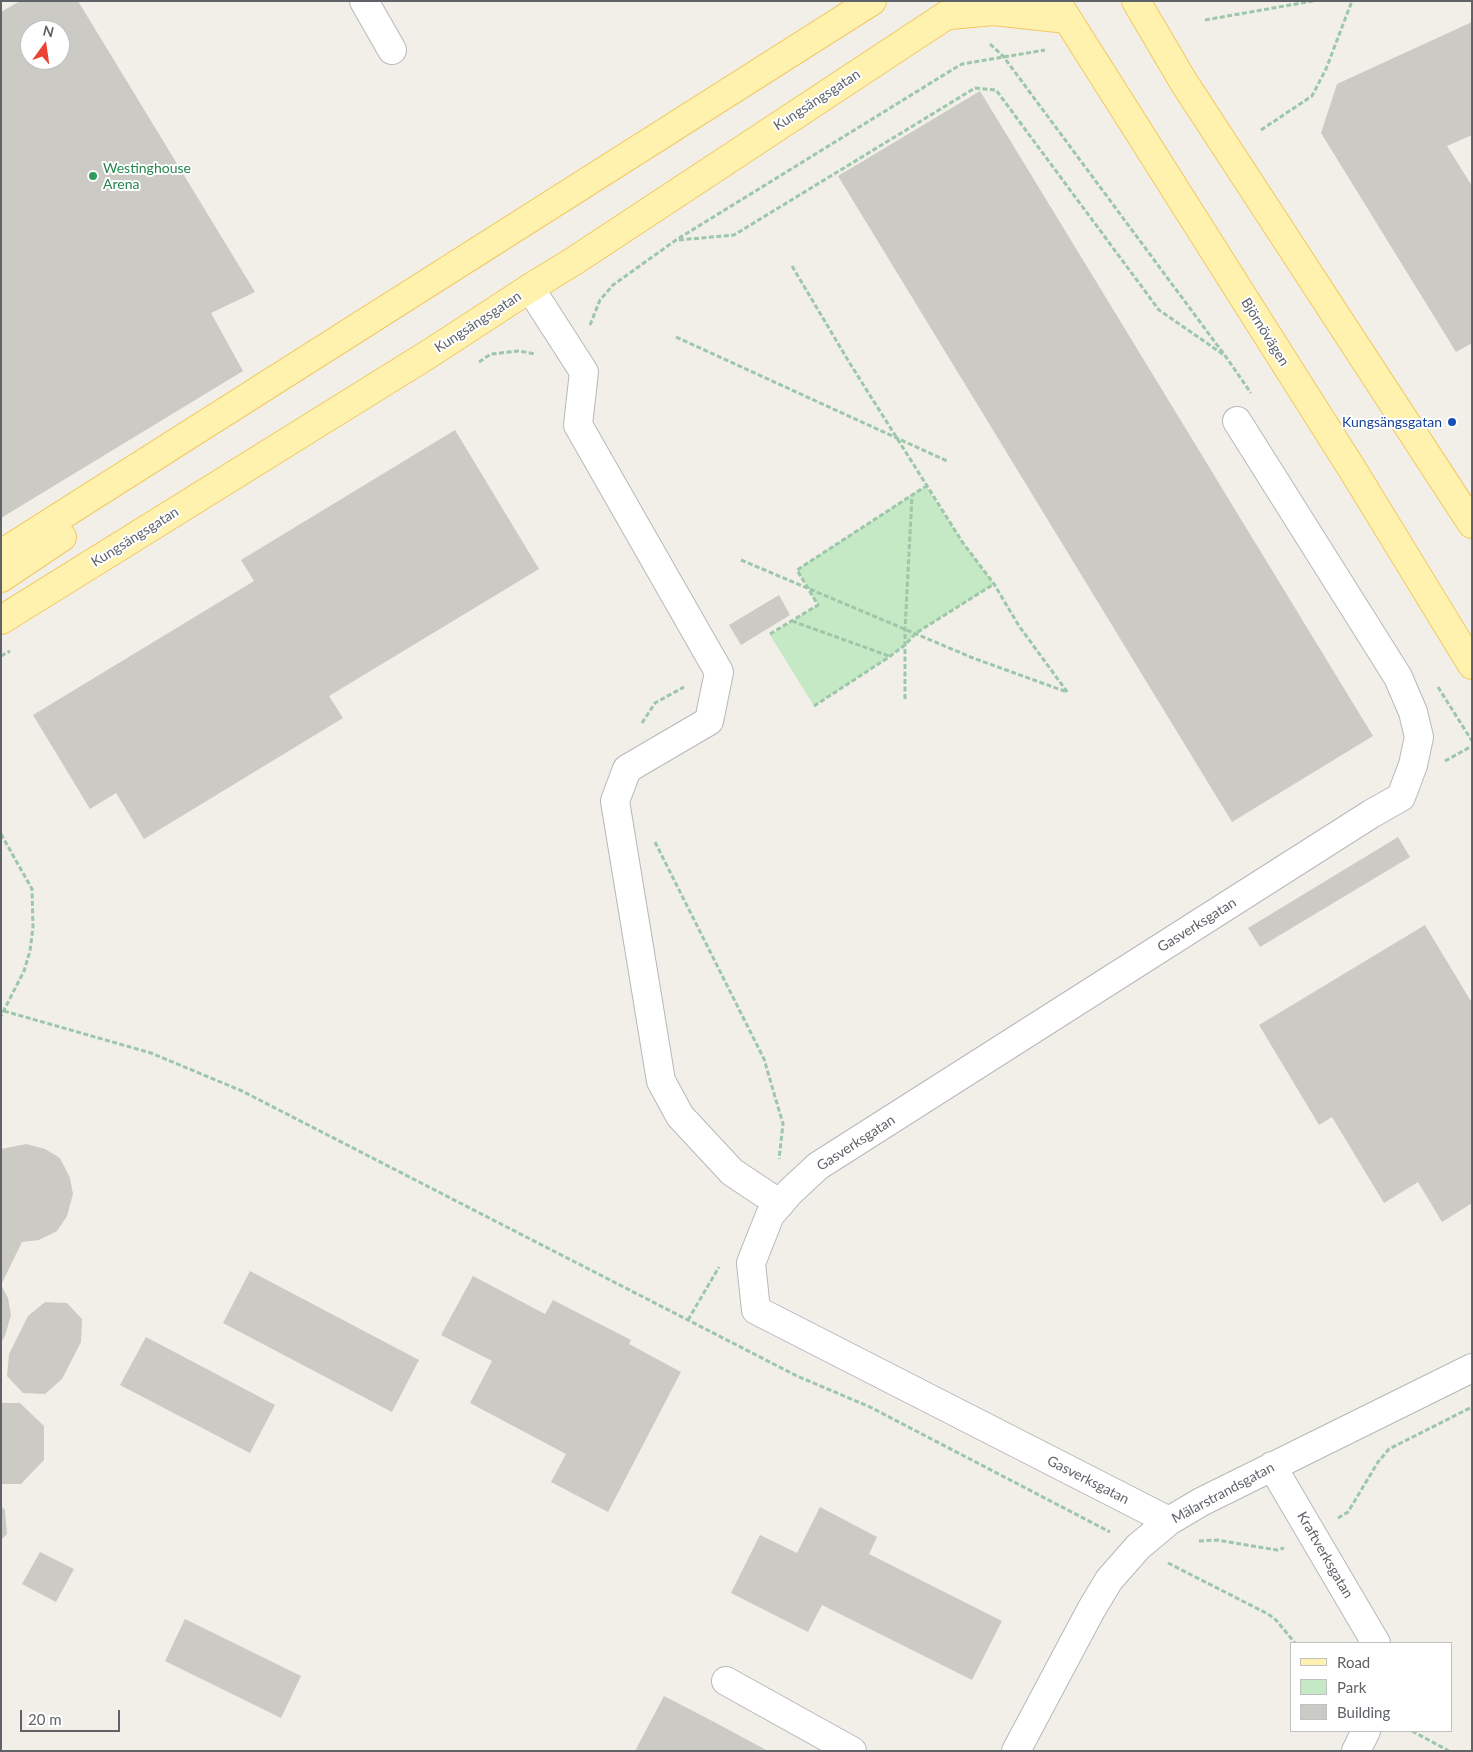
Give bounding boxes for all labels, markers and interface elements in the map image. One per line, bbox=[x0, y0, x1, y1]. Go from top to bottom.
north arrow bbox=[20, 20, 70, 70]
text: N bbox=[41, 21, 56, 40]
street label: Kungsängsgatan bbox=[771, 66, 863, 134]
place label: Westinghouse Arena bbox=[103, 160, 191, 192]
marker: Westinghouse Arena bbox=[87, 170, 99, 182]
street label: Kungsängsgatan bbox=[432, 288, 524, 356]
street label: Björnövägen bbox=[1237, 295, 1293, 369]
place label: Kungsängsgatan bbox=[1342, 414, 1442, 430]
marker: Kungsängsgatan bbox=[1446, 416, 1458, 428]
street label: Kungsängsgatan bbox=[88, 503, 182, 571]
street label: Gasverksgatan bbox=[1155, 894, 1239, 956]
street label: Gasverksgatan bbox=[814, 1112, 898, 1174]
street label: Gasverksgatan bbox=[1044, 1452, 1132, 1508]
street label: Mälarstrandsgatan bbox=[1169, 1459, 1277, 1527]
street label: Kraftverksgatan bbox=[1293, 1509, 1357, 1601]
legend bbox=[1290, 1642, 1453, 1732]
text: Road bbox=[1337, 1653, 1370, 1671]
text: Park bbox=[1337, 1678, 1366, 1696]
scale bar bbox=[22, 1700, 122, 1732]
text: Building bbox=[1337, 1703, 1390, 1721]
text: 20 m bbox=[28, 1710, 62, 1728]

